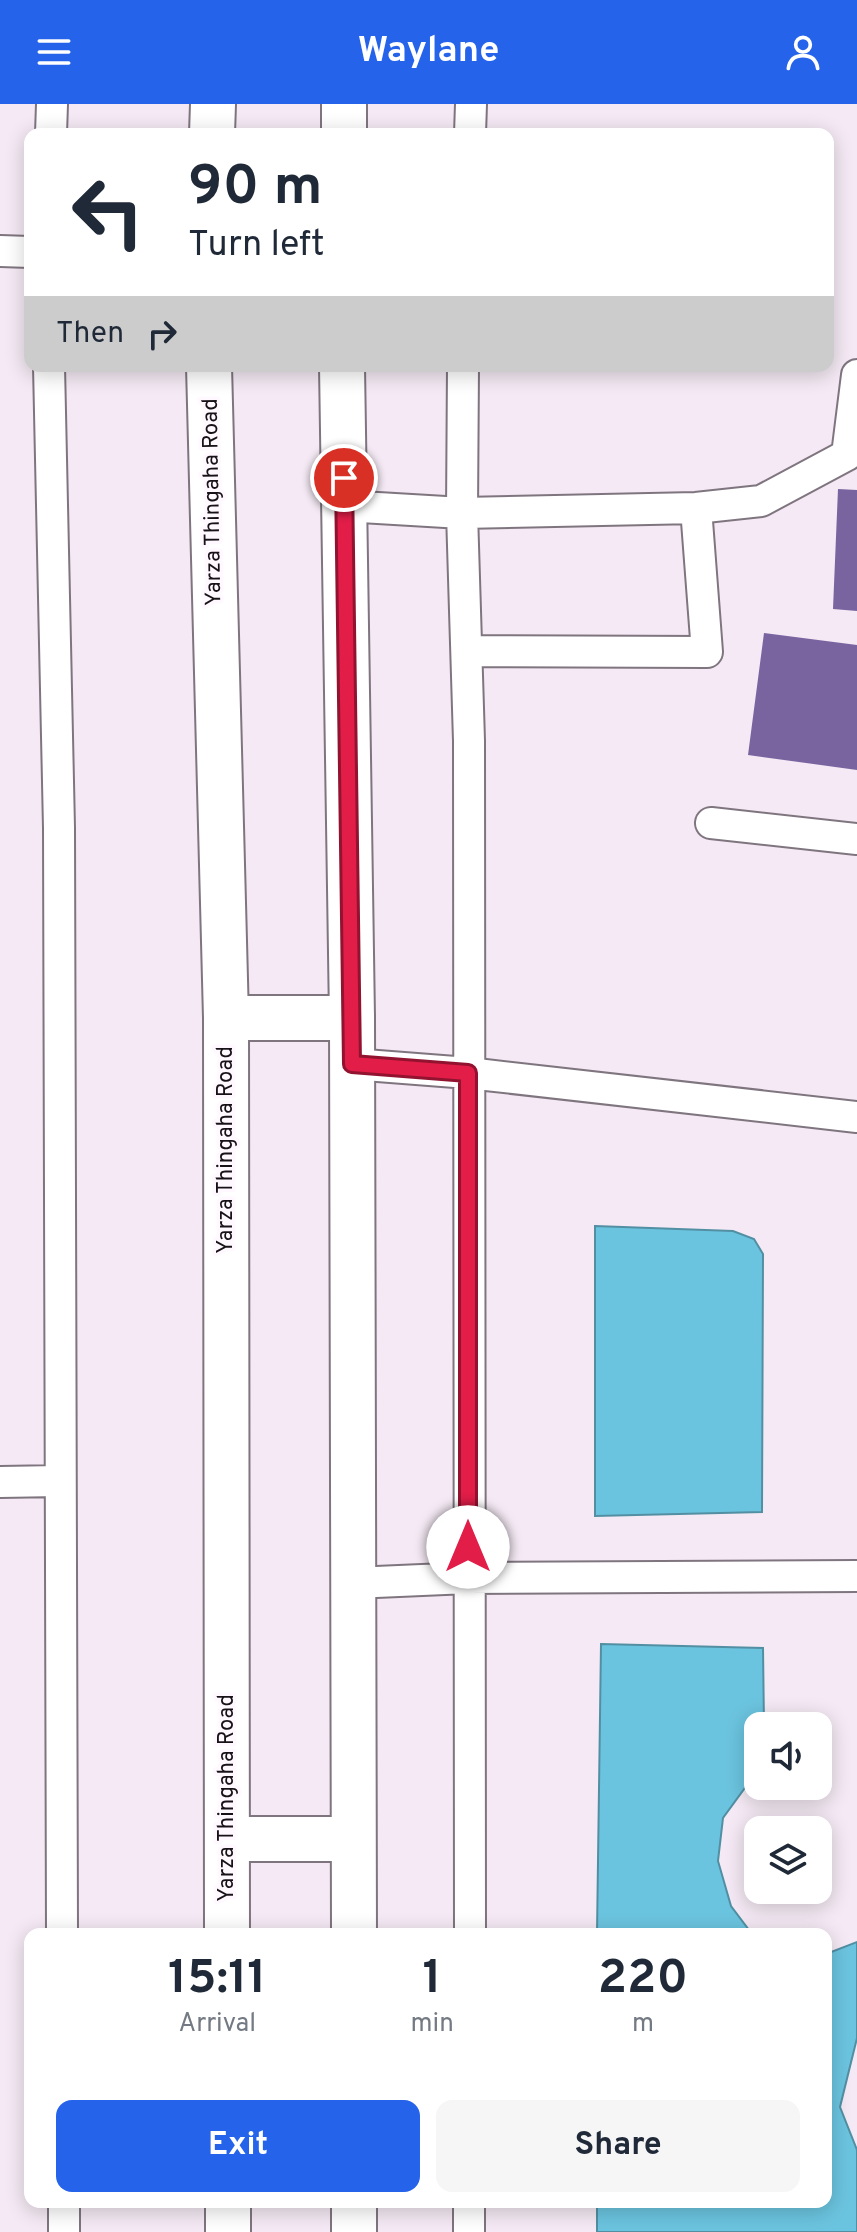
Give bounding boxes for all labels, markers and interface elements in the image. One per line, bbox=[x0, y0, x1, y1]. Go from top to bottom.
text: Waylane bbox=[358, 29, 499, 75]
icon: menu bbox=[32, 30, 76, 74]
icon: person bbox=[781, 30, 825, 74]
text: 90 m bbox=[188, 154, 323, 224]
icon: left bbox=[56, 160, 160, 264]
text: Turn left bbox=[188, 223, 325, 269]
icon: right bbox=[140, 312, 184, 356]
text: Then bbox=[56, 316, 124, 353]
street label: Yarza Thingaha Road bbox=[198, 398, 228, 606]
pin bbox=[310, 444, 378, 512]
icon: arrive bbox=[322, 456, 366, 500]
street label: Yarza Thingaha Road bbox=[213, 1046, 240, 1254]
position arrow bbox=[426, 1505, 510, 1589]
street label: Yarza Thingaha Road bbox=[214, 1694, 241, 1902]
map controls bbox=[744, 1712, 832, 1904]
button: sound bbox=[744, 1712, 832, 1800]
button: layers bbox=[744, 1816, 832, 1904]
text: 15:11 bbox=[168, 1950, 267, 2010]
text: 1 bbox=[423, 1950, 442, 2010]
text: 220 bbox=[598, 1950, 688, 2010]
text: Arrival bbox=[179, 2008, 256, 2041]
text: min bbox=[411, 2008, 454, 2041]
text: m bbox=[632, 2008, 654, 2041]
button: Exit bbox=[56, 2100, 420, 2192]
button: Share bbox=[436, 2100, 800, 2192]

